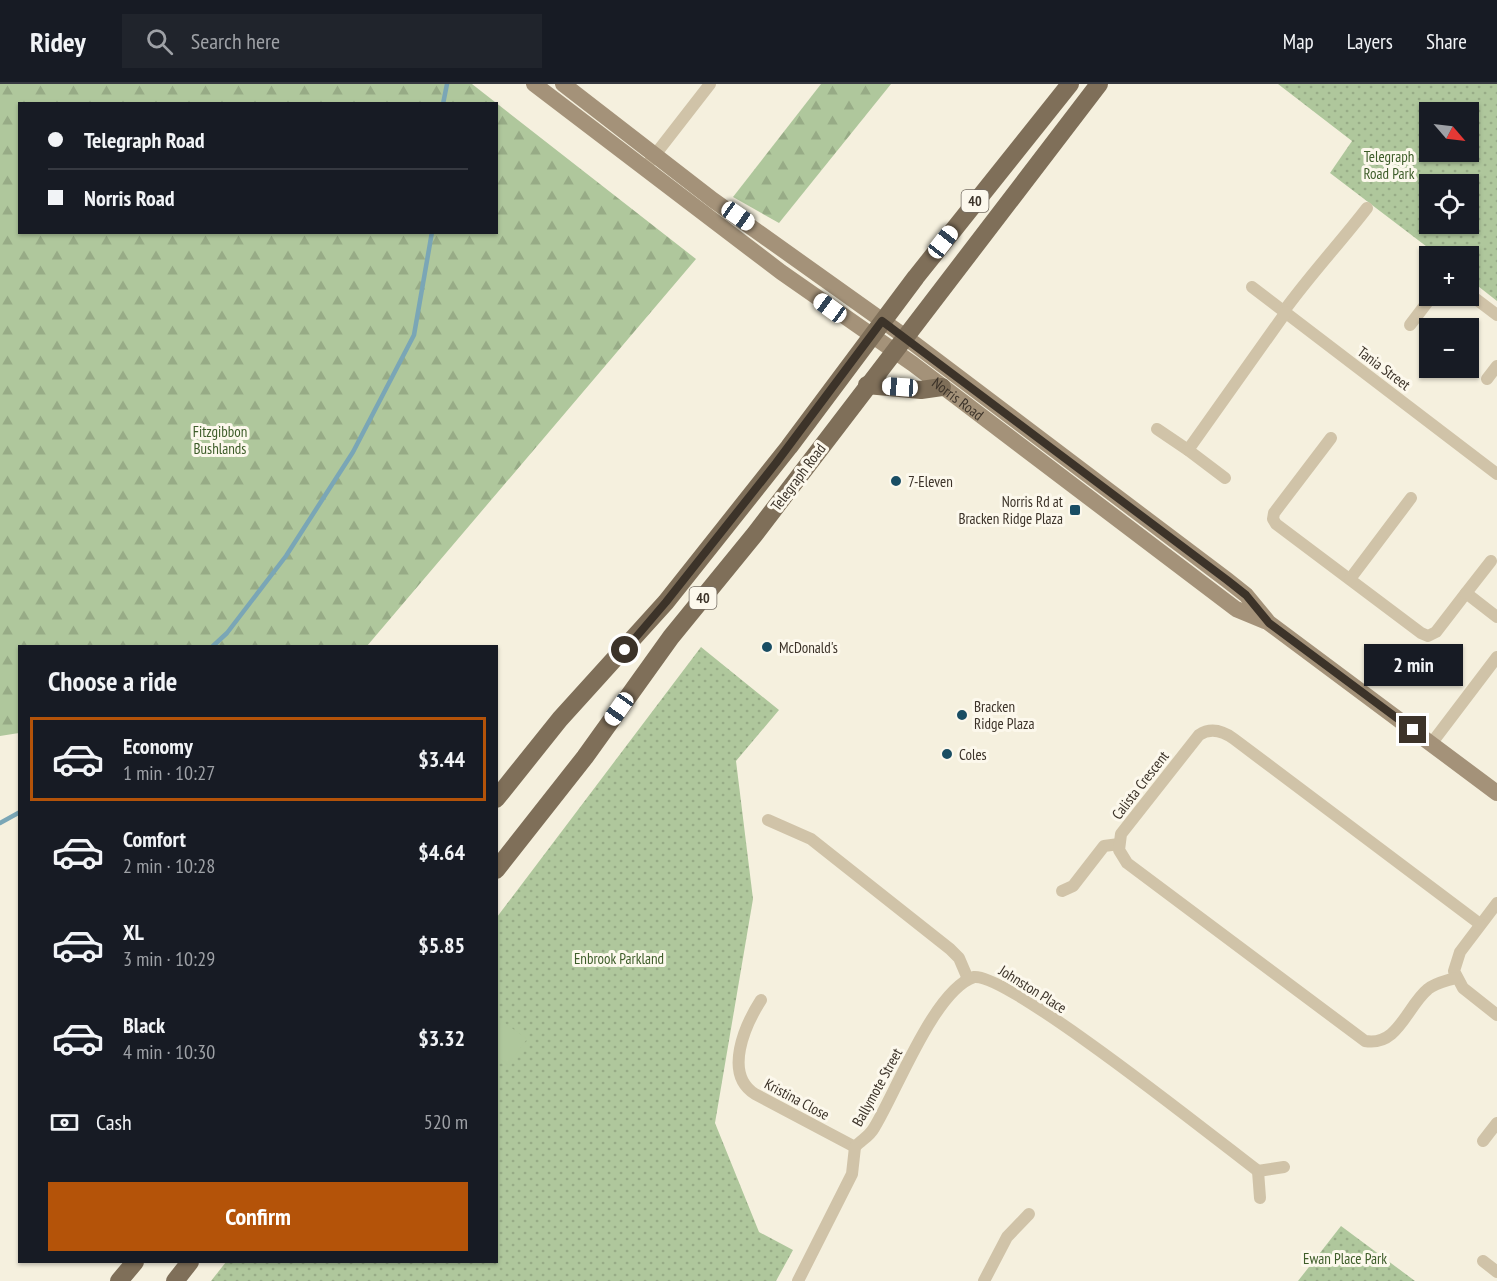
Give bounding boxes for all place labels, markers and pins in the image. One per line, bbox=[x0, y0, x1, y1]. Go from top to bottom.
place label: 7-Eleven bbox=[908, 472, 953, 491]
marker: 7-Eleven bbox=[889, 474, 903, 488]
place label: Norris Rd at Bracken Ridge Plaza bbox=[958, 492, 1063, 528]
marker: Norris Rd at Bracken Ridge Plaza bbox=[1068, 503, 1082, 517]
place label: McDonald's bbox=[779, 638, 838, 657]
marker: McDonald's bbox=[760, 640, 774, 654]
place label: Bracken Ridge Plaza bbox=[974, 697, 1034, 733]
marker: Bracken Ridge Plaza bbox=[955, 708, 969, 722]
place label: Coles bbox=[959, 745, 987, 764]
marker: Coles bbox=[940, 747, 954, 761]

